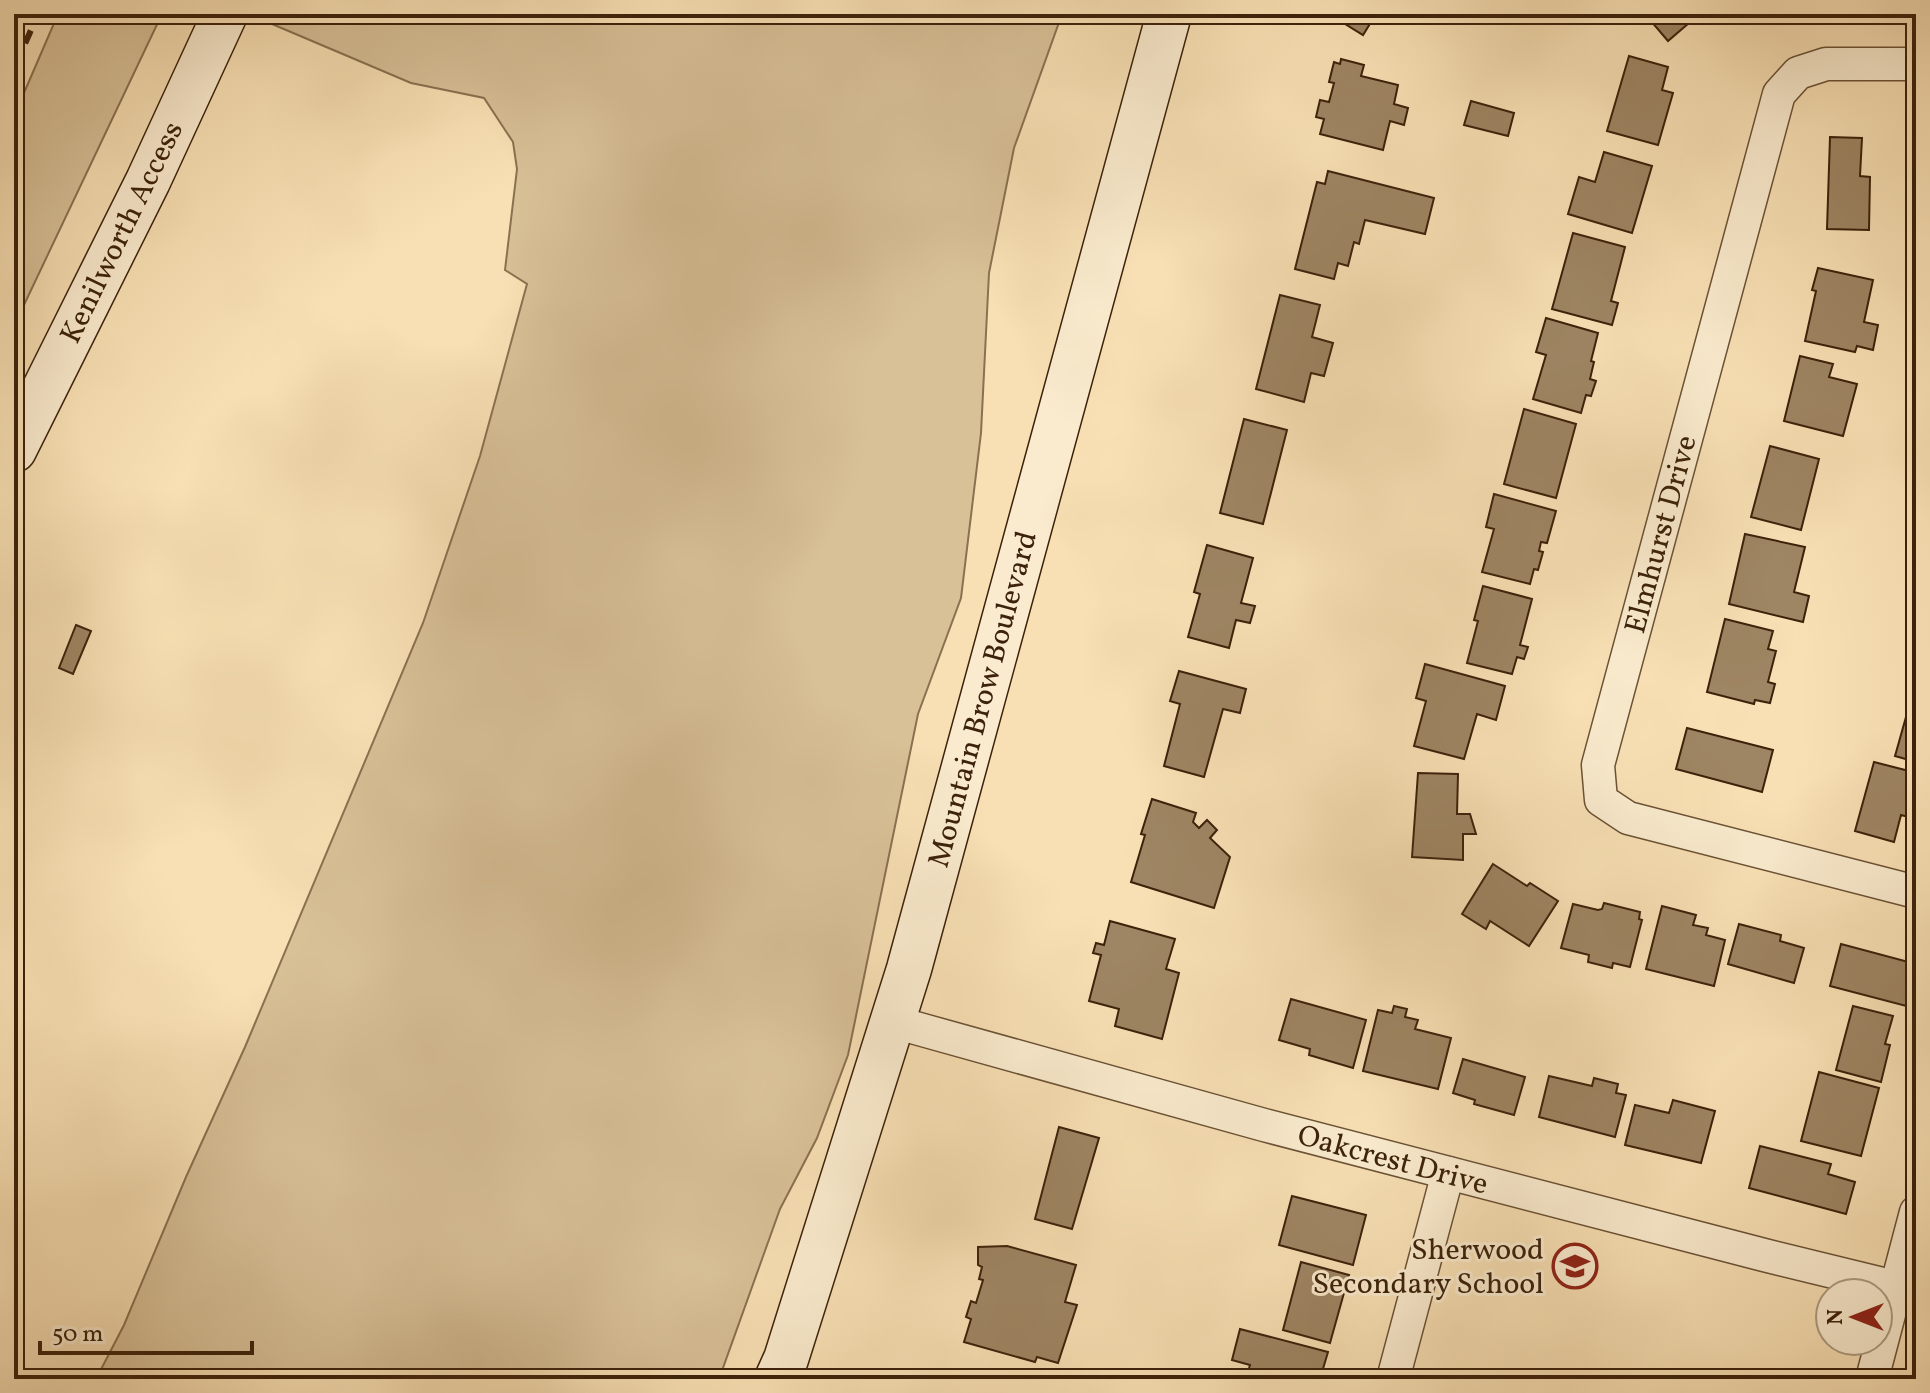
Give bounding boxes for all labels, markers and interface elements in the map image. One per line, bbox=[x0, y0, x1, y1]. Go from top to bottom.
street label: Kenilworth Access bbox=[51, 115, 195, 351]
street label: Elmhurst Drive bbox=[1615, 431, 1709, 638]
street label: Mountain Brow Boulevard bbox=[919, 527, 1049, 872]
street label: Oakcrest Drive bbox=[1293, 1115, 1492, 1207]
place label: Sherwood Secondary School bbox=[1312, 1230, 1544, 1306]
school or university icon: Sherwood Secondary School bbox=[1551, 1242, 1599, 1290]
north arrow bbox=[1814, 1277, 1894, 1357]
scale bar bbox=[40, 1305, 252, 1355]
text: N bbox=[1821, 1309, 1852, 1325]
text: 50 m bbox=[52, 1318, 104, 1352]

